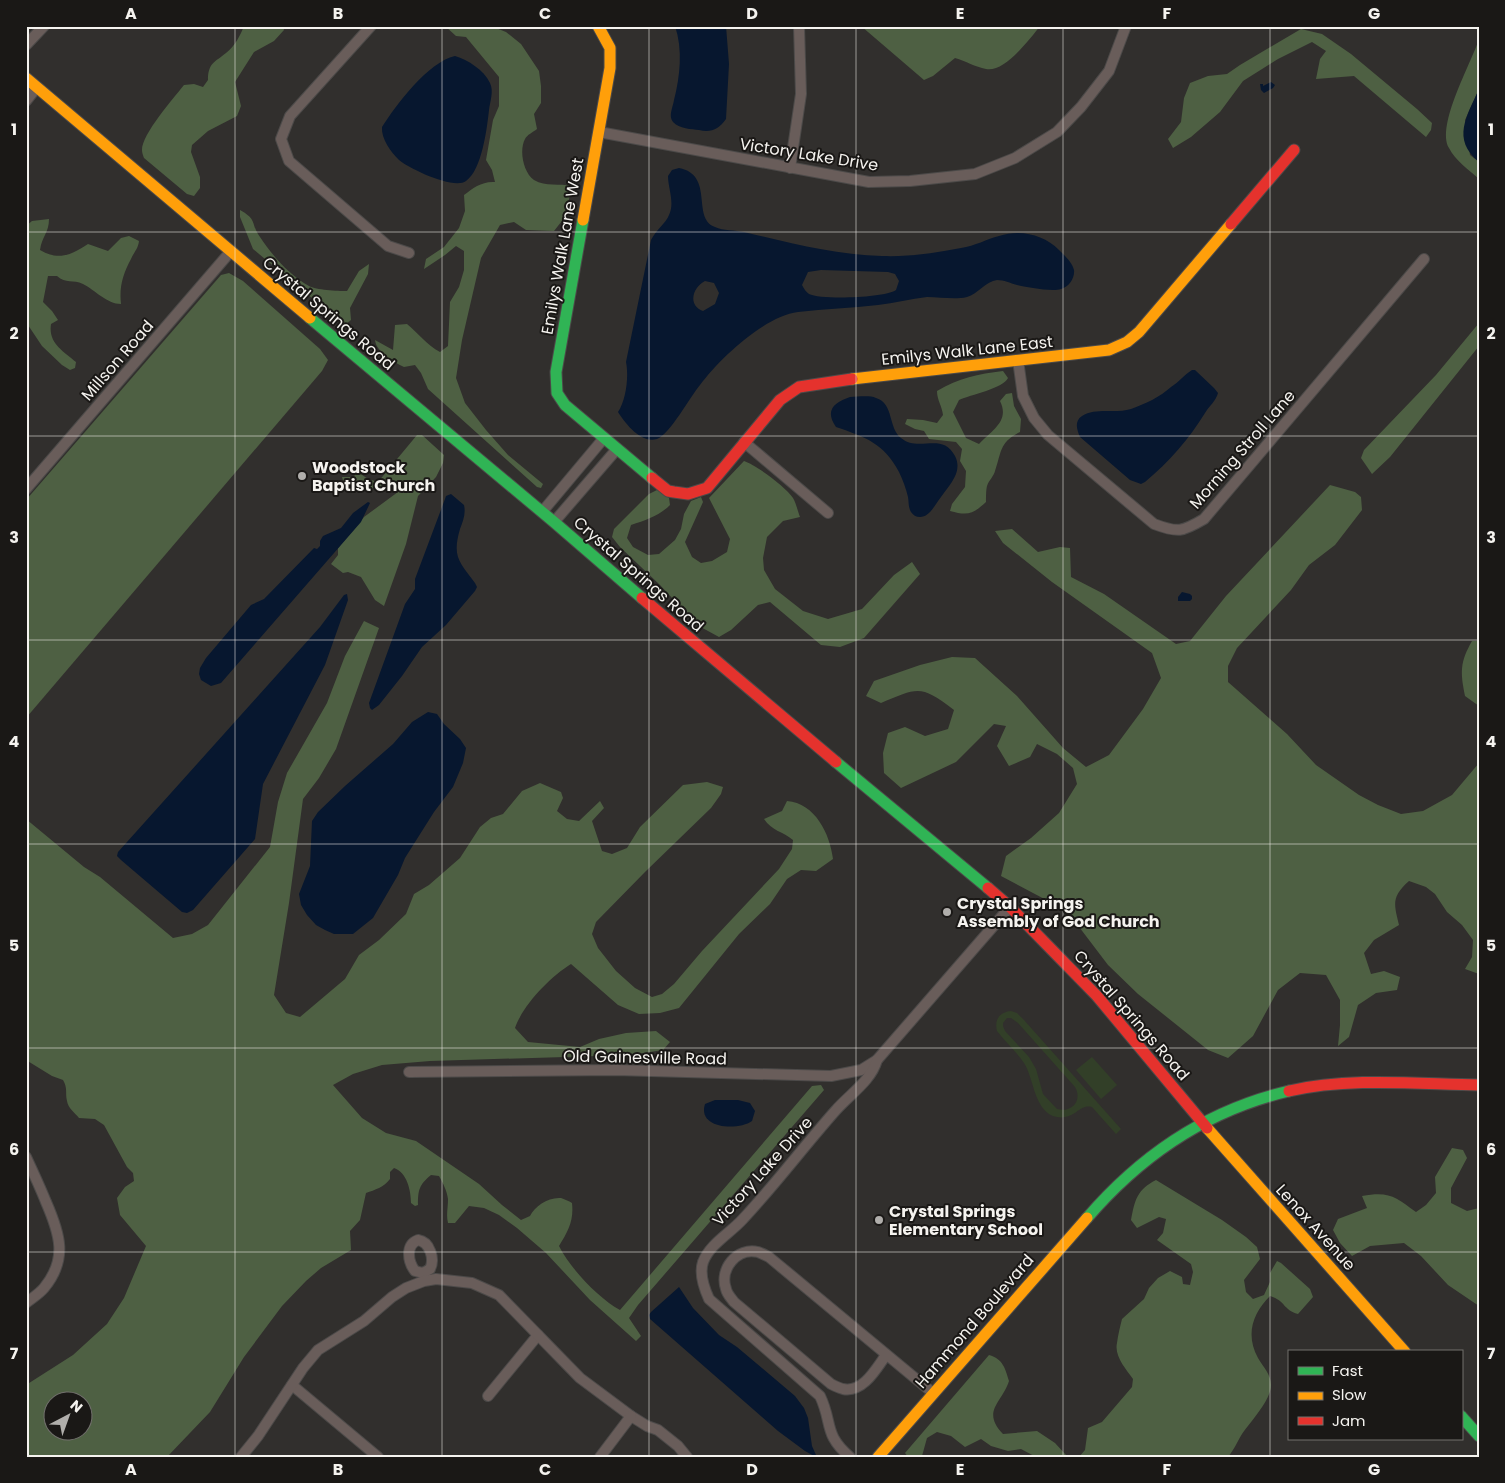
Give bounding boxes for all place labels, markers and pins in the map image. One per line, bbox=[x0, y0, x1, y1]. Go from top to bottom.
place label: Woodstock Baptist Church bbox=[312, 456, 435, 497]
marker: Woodstock Baptist Church bbox=[296, 470, 308, 482]
place label: Crystal Springs Assembly of God Church bbox=[957, 892, 1160, 933]
marker: Crystal Springs Assembly of God Church bbox=[941, 906, 953, 918]
place label: Crystal Springs Elementary School bbox=[889, 1200, 1043, 1241]
marker: Crystal Springs Elementary School bbox=[873, 1214, 885, 1226]

